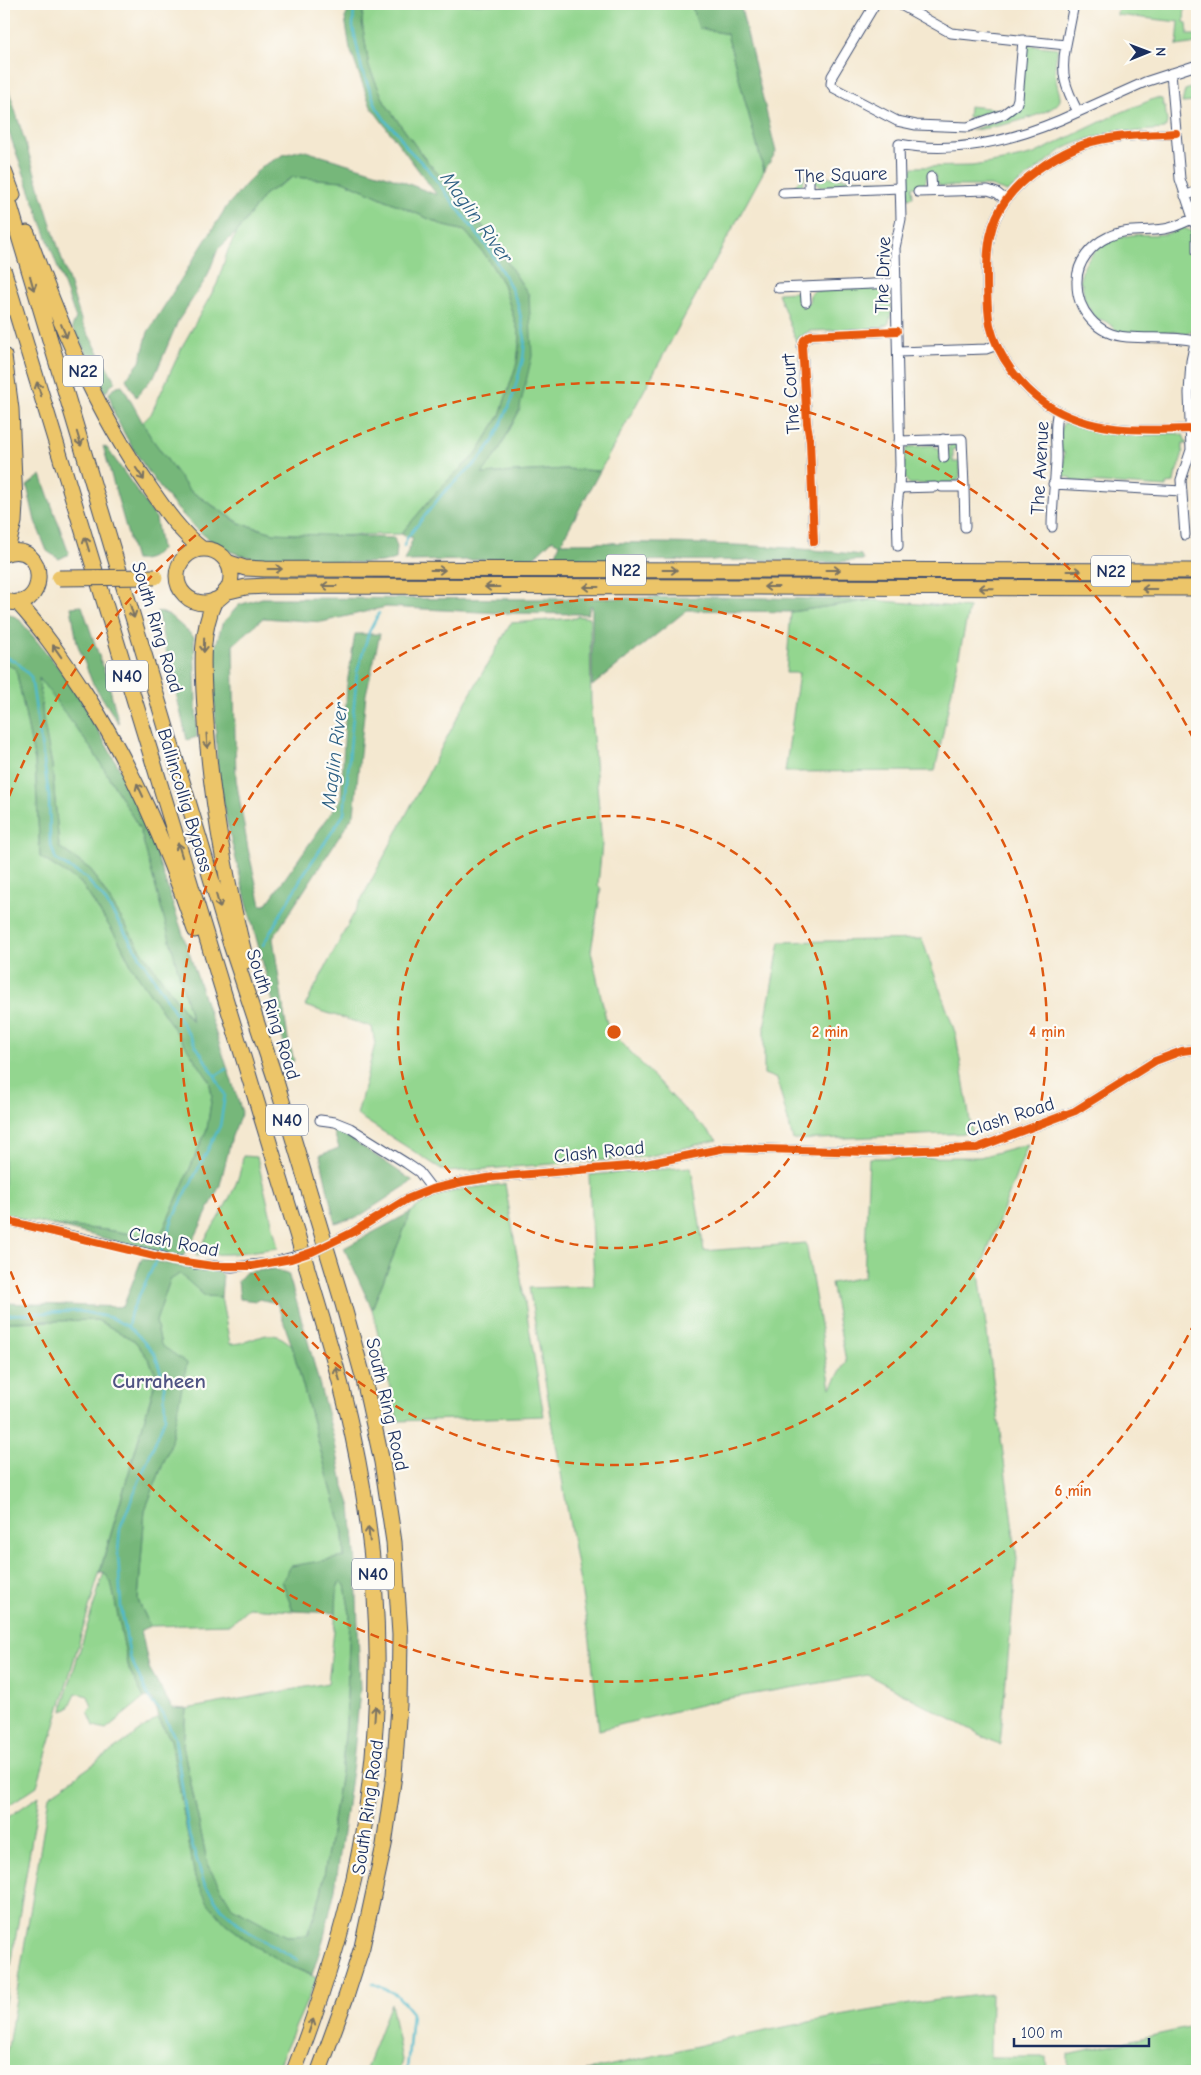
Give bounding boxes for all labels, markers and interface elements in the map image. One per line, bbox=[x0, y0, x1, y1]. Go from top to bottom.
north arrow bbox=[1124, 28, 1174, 78]
text: N bbox=[1152, 47, 1169, 56]
street label: The Square bbox=[794, 162, 888, 188]
water label: Maglin River bbox=[435, 166, 518, 268]
street label: The Drive bbox=[871, 236, 895, 314]
one-way arrow bbox=[28, 275, 38, 291]
one-way arrow bbox=[60, 323, 69, 338]
street label: The Court bbox=[777, 353, 805, 435]
road number: N22 bbox=[63, 356, 103, 386]
one-way arrow bbox=[34, 381, 44, 397]
street label: The Avenue bbox=[1027, 421, 1053, 515]
one-way arrow bbox=[74, 431, 84, 447]
one-way arrow bbox=[135, 467, 146, 481]
one-way arrow bbox=[82, 537, 91, 553]
road number: N22 bbox=[606, 554, 646, 586]
road number: N22 bbox=[1091, 556, 1131, 586]
street label: South Ring Road bbox=[127, 559, 187, 695]
one-way arrow bbox=[266, 564, 283, 574]
one-way arrow bbox=[429, 565, 445, 575]
one-way arrow bbox=[662, 565, 678, 575]
one-way arrow bbox=[824, 565, 840, 575]
one-way arrow bbox=[1066, 566, 1082, 576]
one-way arrow bbox=[322, 581, 338, 591]
one-way arrow bbox=[484, 582, 500, 592]
one-way arrow bbox=[583, 582, 600, 592]
one-way arrow bbox=[763, 582, 780, 592]
one-way arrow bbox=[978, 584, 994, 593]
one-way arrow bbox=[1141, 584, 1157, 594]
one-way arrow bbox=[128, 602, 137, 618]
one-way arrow bbox=[199, 636, 209, 653]
one-way arrow bbox=[52, 644, 62, 658]
road number: N40 bbox=[106, 660, 148, 691]
water label: Maglin River bbox=[316, 700, 353, 812]
street label: Ballincollig Bypass bbox=[153, 726, 217, 875]
one-way arrow bbox=[203, 732, 212, 748]
one-way arrow bbox=[135, 783, 144, 798]
one-way arrow bbox=[175, 843, 185, 859]
one-way arrow bbox=[214, 892, 224, 908]
street label: South Ring Road bbox=[242, 946, 304, 1082]
centre of rings bbox=[605, 1023, 623, 1041]
text: 2 min bbox=[812, 1023, 848, 1041]
text: 4 min bbox=[1029, 1023, 1065, 1041]
street label: Clash Road bbox=[964, 1092, 1057, 1141]
road number: N40 bbox=[266, 1104, 308, 1136]
street label: Clash Road bbox=[553, 1136, 646, 1168]
street label: Clash Road bbox=[127, 1222, 221, 1261]
street label: South Ring Road bbox=[361, 1336, 413, 1473]
one-way arrow bbox=[333, 1367, 343, 1383]
district label: Curraheen bbox=[112, 1369, 206, 1393]
text: 6 min bbox=[1055, 1482, 1091, 1500]
one-way arrow bbox=[364, 1526, 374, 1542]
road number: N40 bbox=[352, 1558, 394, 1590]
one-way arrow bbox=[371, 1706, 380, 1722]
street label: South Ring Road bbox=[348, 1738, 388, 1876]
scale bar bbox=[1014, 2015, 1148, 2047]
one-way arrow bbox=[307, 2018, 316, 2034]
text: 100 m bbox=[1021, 2024, 1063, 2042]

